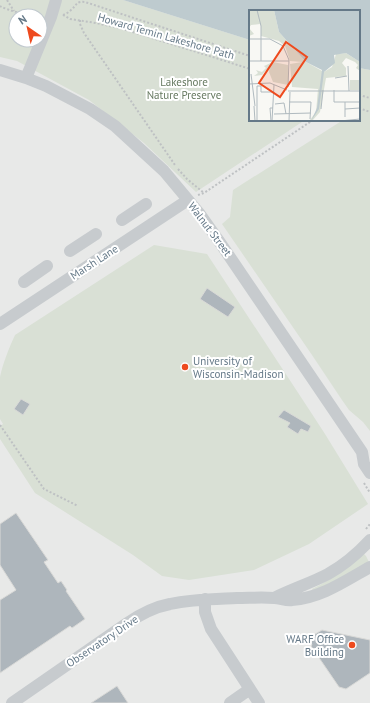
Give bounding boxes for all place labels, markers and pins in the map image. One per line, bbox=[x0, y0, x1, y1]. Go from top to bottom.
place label: University of Wisconsin-Madison bbox=[193, 354, 283, 381]
marker: University of Wisconsin-Madison bbox=[180, 362, 190, 372]
place label: WARF Office Building bbox=[286, 632, 344, 659]
marker: WARF Office Building bbox=[347, 640, 357, 650]

